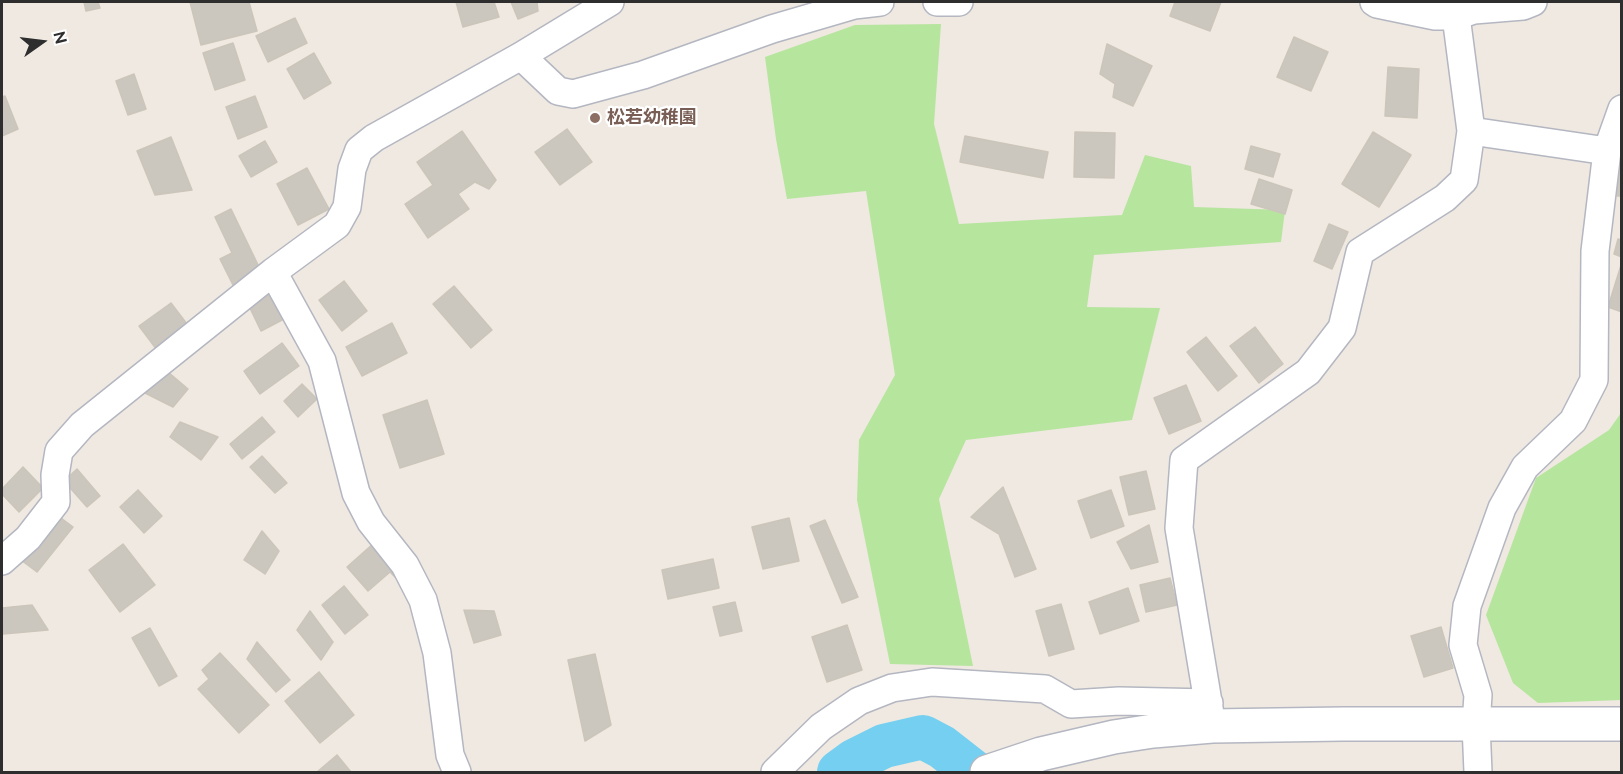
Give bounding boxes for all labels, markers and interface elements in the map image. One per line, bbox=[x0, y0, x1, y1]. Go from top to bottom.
north arrow bbox=[12, 12, 72, 72]
text: N bbox=[49, 29, 71, 46]
place label: 松若幼稚園 bbox=[607, 107, 697, 129]
marker: 松若幼稚園 bbox=[588, 111, 602, 125]

